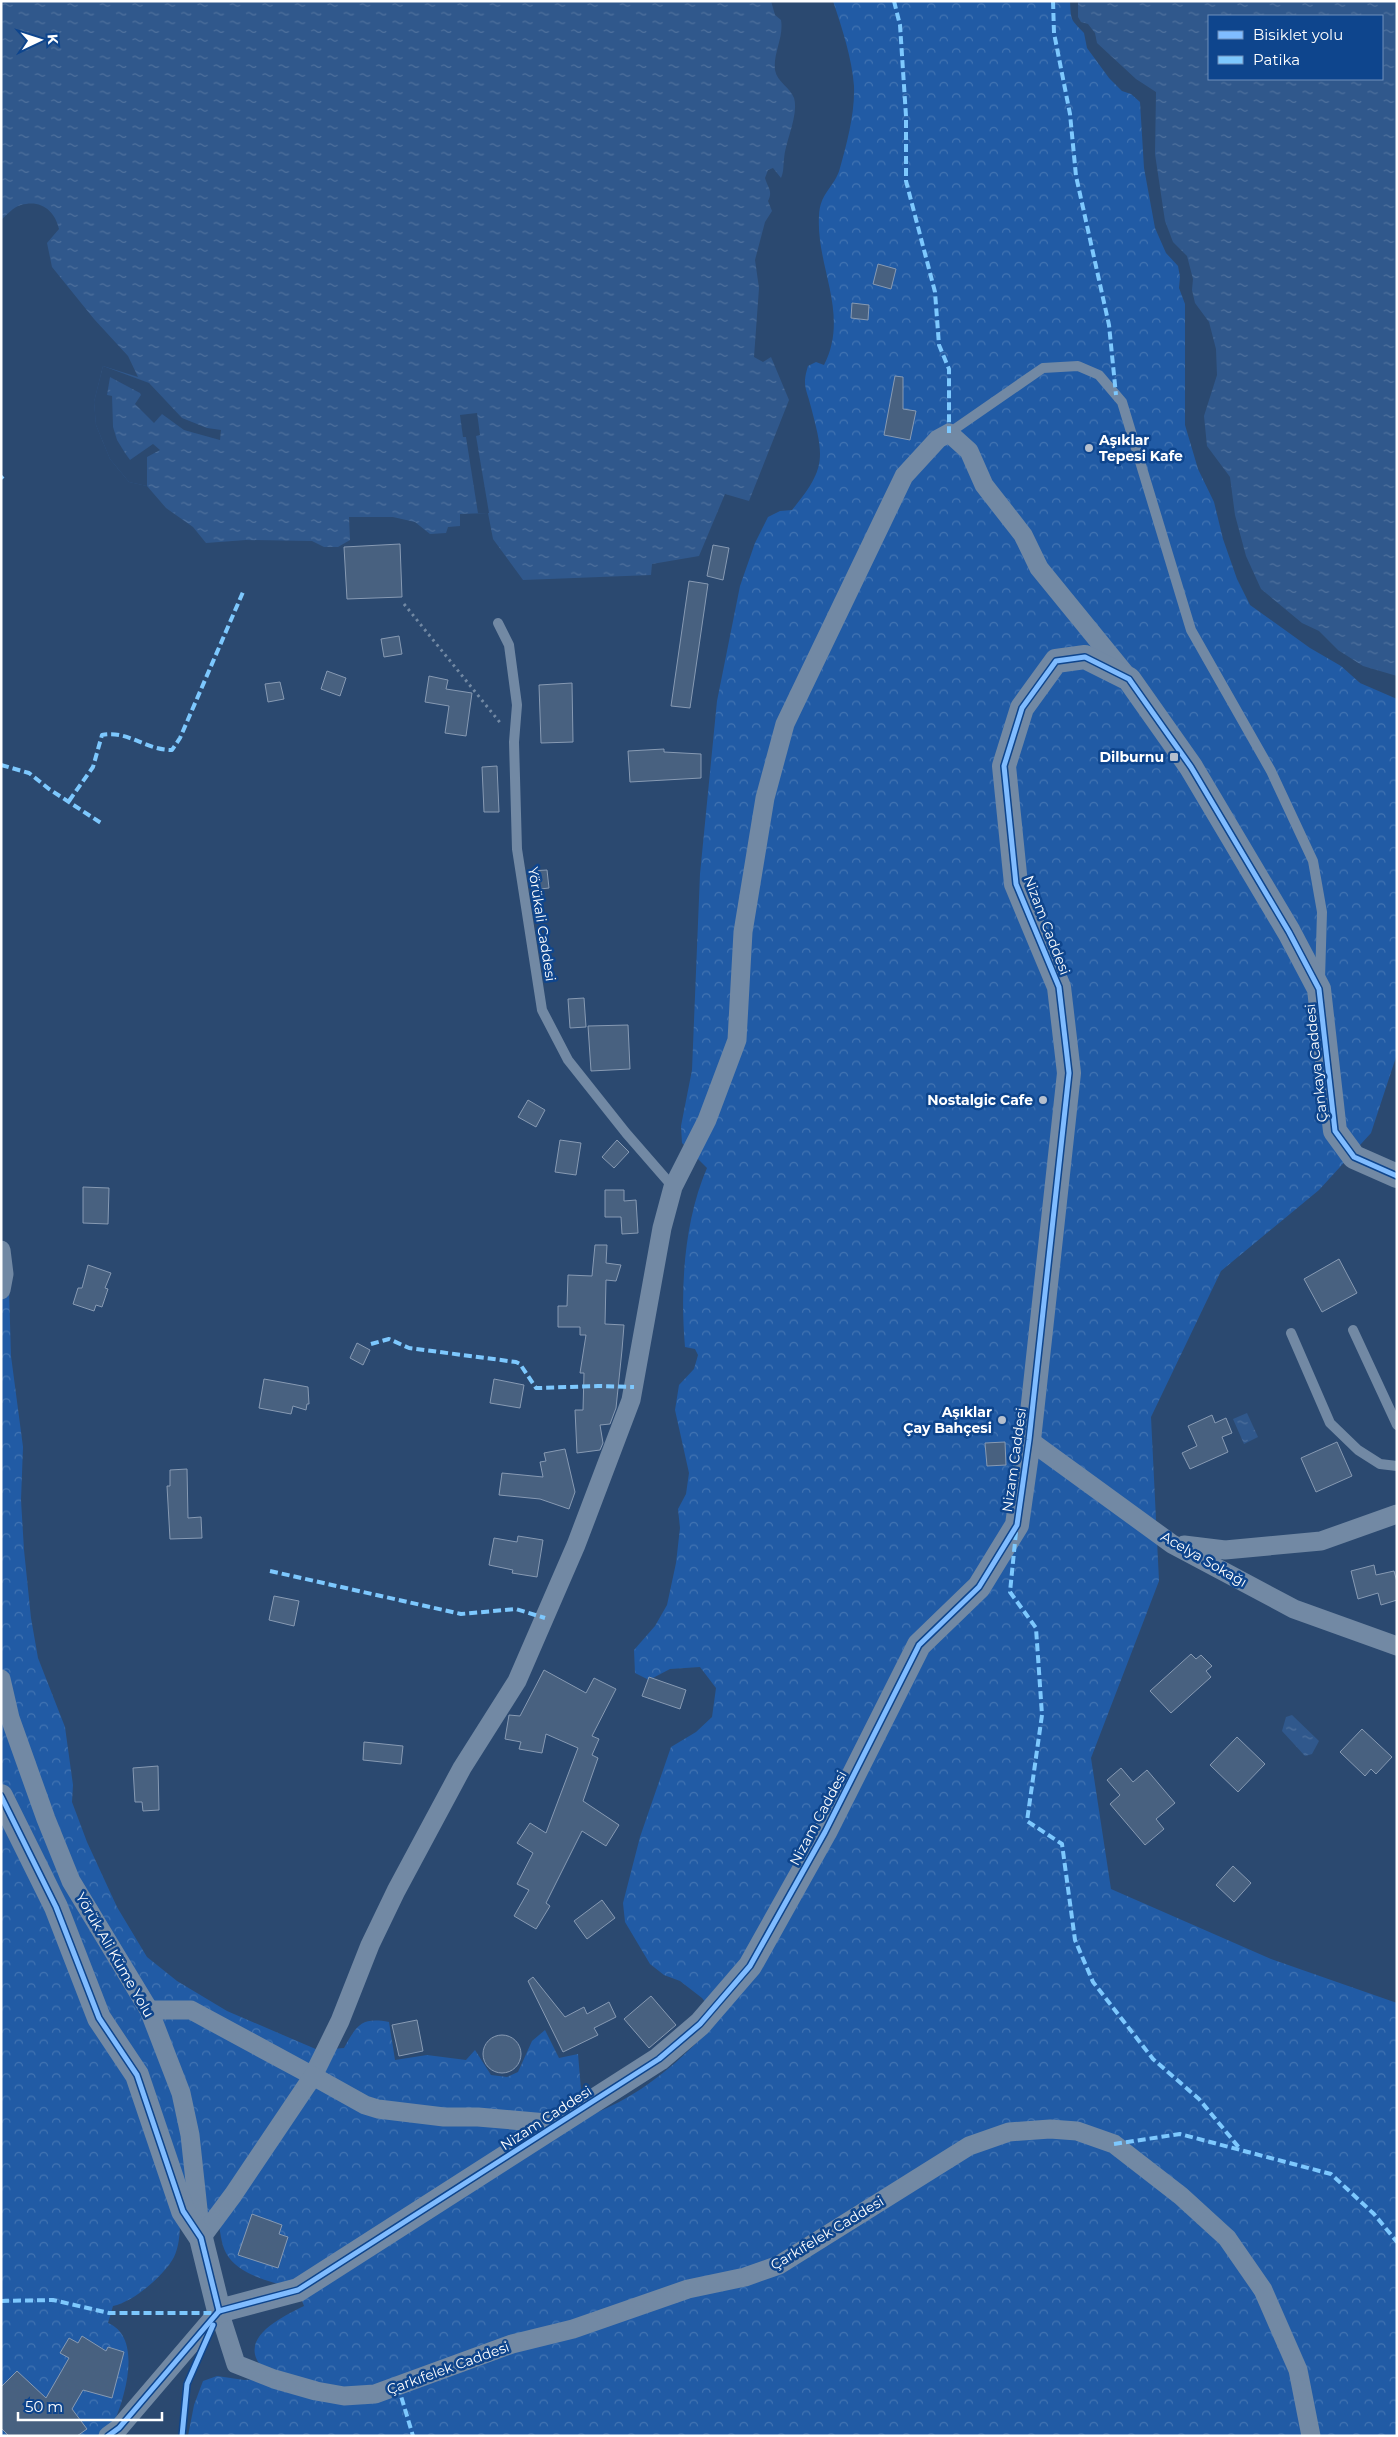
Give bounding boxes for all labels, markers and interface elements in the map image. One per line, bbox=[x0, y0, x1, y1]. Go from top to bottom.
north arrow bbox=[15, 15, 65, 65]
legend bbox=[1208, 15, 1383, 80]
text: Bisiklet yolu bbox=[1253, 25, 1343, 44]
text: K bbox=[44, 33, 62, 46]
text: Patika bbox=[1253, 50, 1300, 69]
place label: Aşıklar Tepesi Kafe bbox=[1098, 431, 1183, 465]
marker: Aşıklar Tepesi Kafe bbox=[1083, 442, 1095, 454]
place label: Dilburnu bbox=[1099, 748, 1164, 766]
marker: Dilburnu bbox=[1168, 751, 1180, 763]
street label: Yörükali Caddesi bbox=[524, 865, 560, 983]
street label: Nizam Caddesi bbox=[1020, 873, 1074, 977]
street label: Çankaya Caddesi bbox=[1301, 1003, 1331, 1123]
place label: Nostalgic Cafe bbox=[927, 1091, 1033, 1109]
marker: Nostalgic Cafe bbox=[1037, 1094, 1049, 1106]
place label: Aşıklar Çay Bahçesi bbox=[903, 1403, 992, 1437]
street label: Nizam Caddesi bbox=[998, 1407, 1030, 1513]
marker: Aşıklar Çay Bahçesi bbox=[996, 1414, 1008, 1426]
street label: Acelya Sokağı bbox=[1158, 1527, 1250, 1591]
street label: Nizam Caddesi bbox=[785, 1767, 851, 1869]
street label: Yörük Ali Küme Yolu bbox=[72, 1889, 158, 2021]
street label: Nizam Caddesi bbox=[497, 2082, 595, 2154]
street label: Çarkıfelek Caddesi bbox=[767, 2192, 887, 2274]
street label: Çarkıfelek Caddesi bbox=[384, 2337, 512, 2399]
scale bar bbox=[18, 2390, 161, 2422]
text: 50 m bbox=[25, 2397, 63, 2416]

